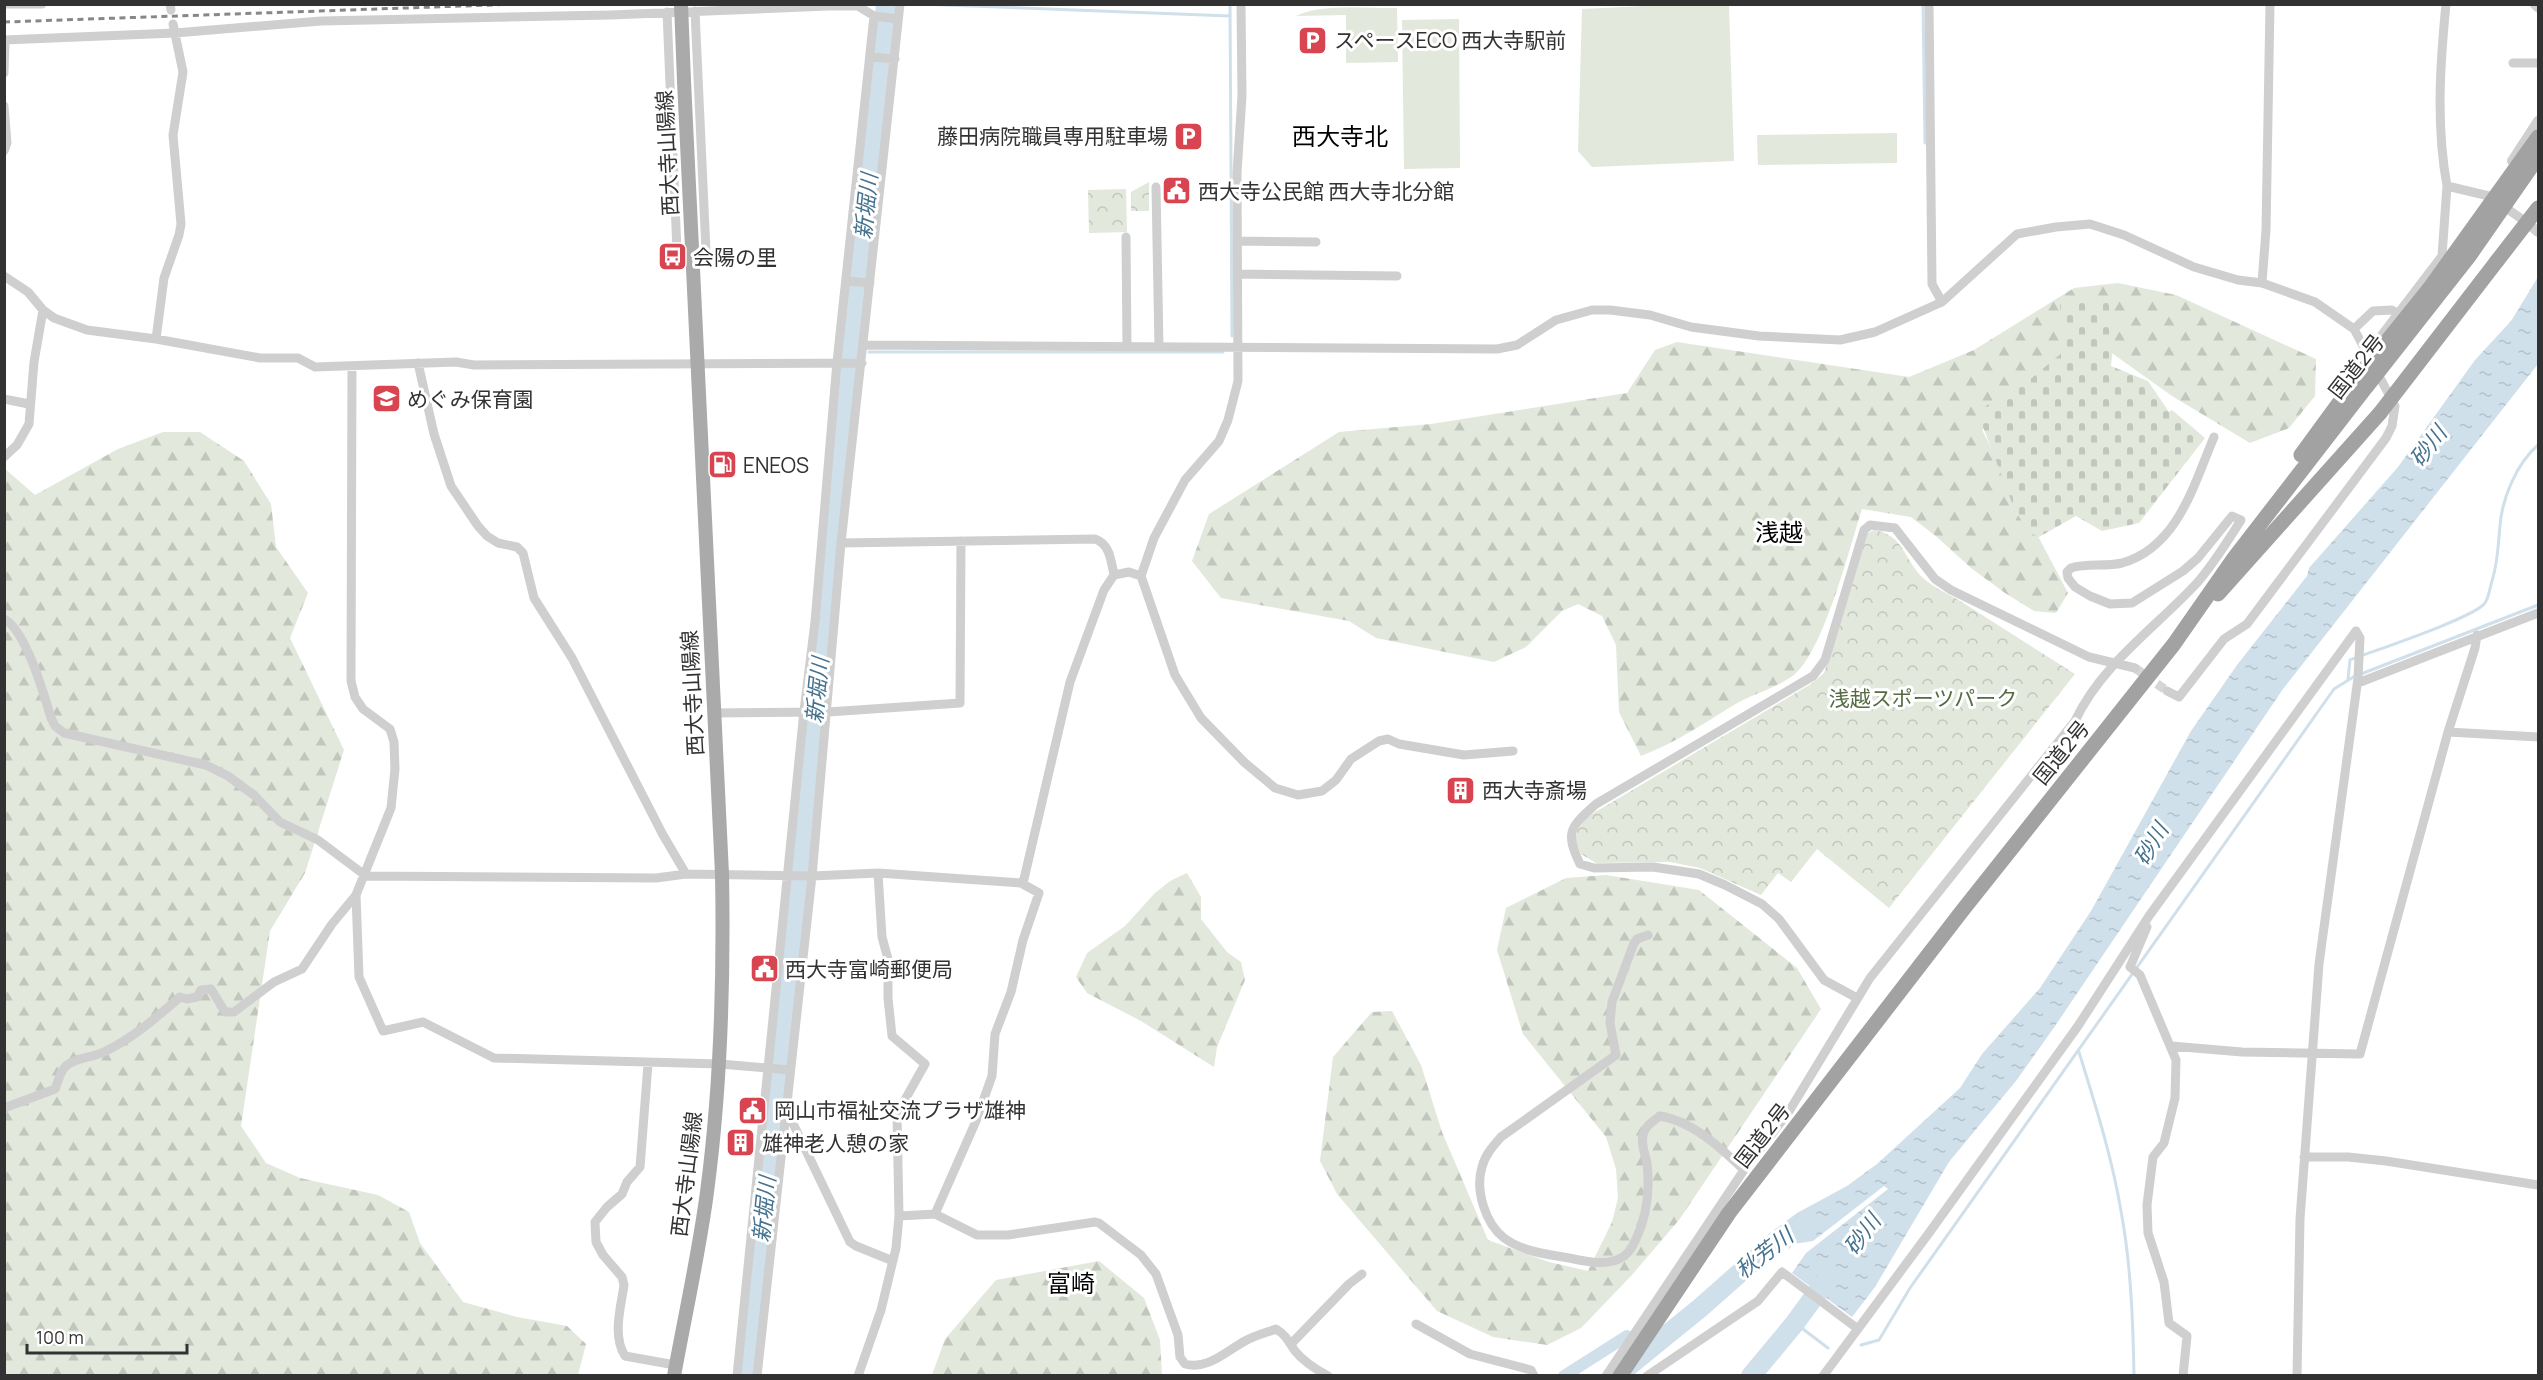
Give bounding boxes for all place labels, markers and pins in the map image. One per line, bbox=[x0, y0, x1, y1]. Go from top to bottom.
parking icon: スペースECO 西大寺駅前 bbox=[1297, 24, 1329, 56]
place label: スペースECO 西大寺駅前 bbox=[1334, 26, 1566, 54]
parking icon: 藤田病院職員専用駐車場 bbox=[1173, 120, 1205, 152]
place label: 藤田病院職員専用駐車場 bbox=[937, 122, 1168, 150]
public building icon: 西大寺公民館 西大寺北分館 bbox=[1161, 175, 1193, 207]
place label: 西大寺公民館 西大寺北分館 bbox=[1198, 177, 1454, 205]
bus stop icon: 会陽の里 bbox=[656, 241, 688, 273]
place label: 会陽の里 bbox=[693, 243, 777, 271]
school or university icon: めぐみ保育園 bbox=[370, 383, 402, 415]
place label: めぐみ保育園 bbox=[407, 385, 534, 413]
fuel station icon: ENEOS bbox=[706, 449, 738, 481]
place label: ENEOS bbox=[743, 451, 809, 479]
building icon: 西大寺斎場 bbox=[1445, 774, 1477, 806]
place label: 西大寺斎場 bbox=[1482, 776, 1587, 804]
public building icon: 西大寺富崎郵便局 bbox=[748, 953, 780, 985]
place label: 西大寺富崎郵便局 bbox=[785, 955, 953, 983]
public building icon: 岡山市福祉交流プラザ雄神 bbox=[737, 1094, 769, 1126]
place label: 岡山市福祉交流プラザ雄神 bbox=[774, 1096, 1026, 1124]
building icon: 雄神老人憩の家 bbox=[725, 1127, 757, 1159]
place label: 雄神老人憩の家 bbox=[762, 1129, 909, 1157]

